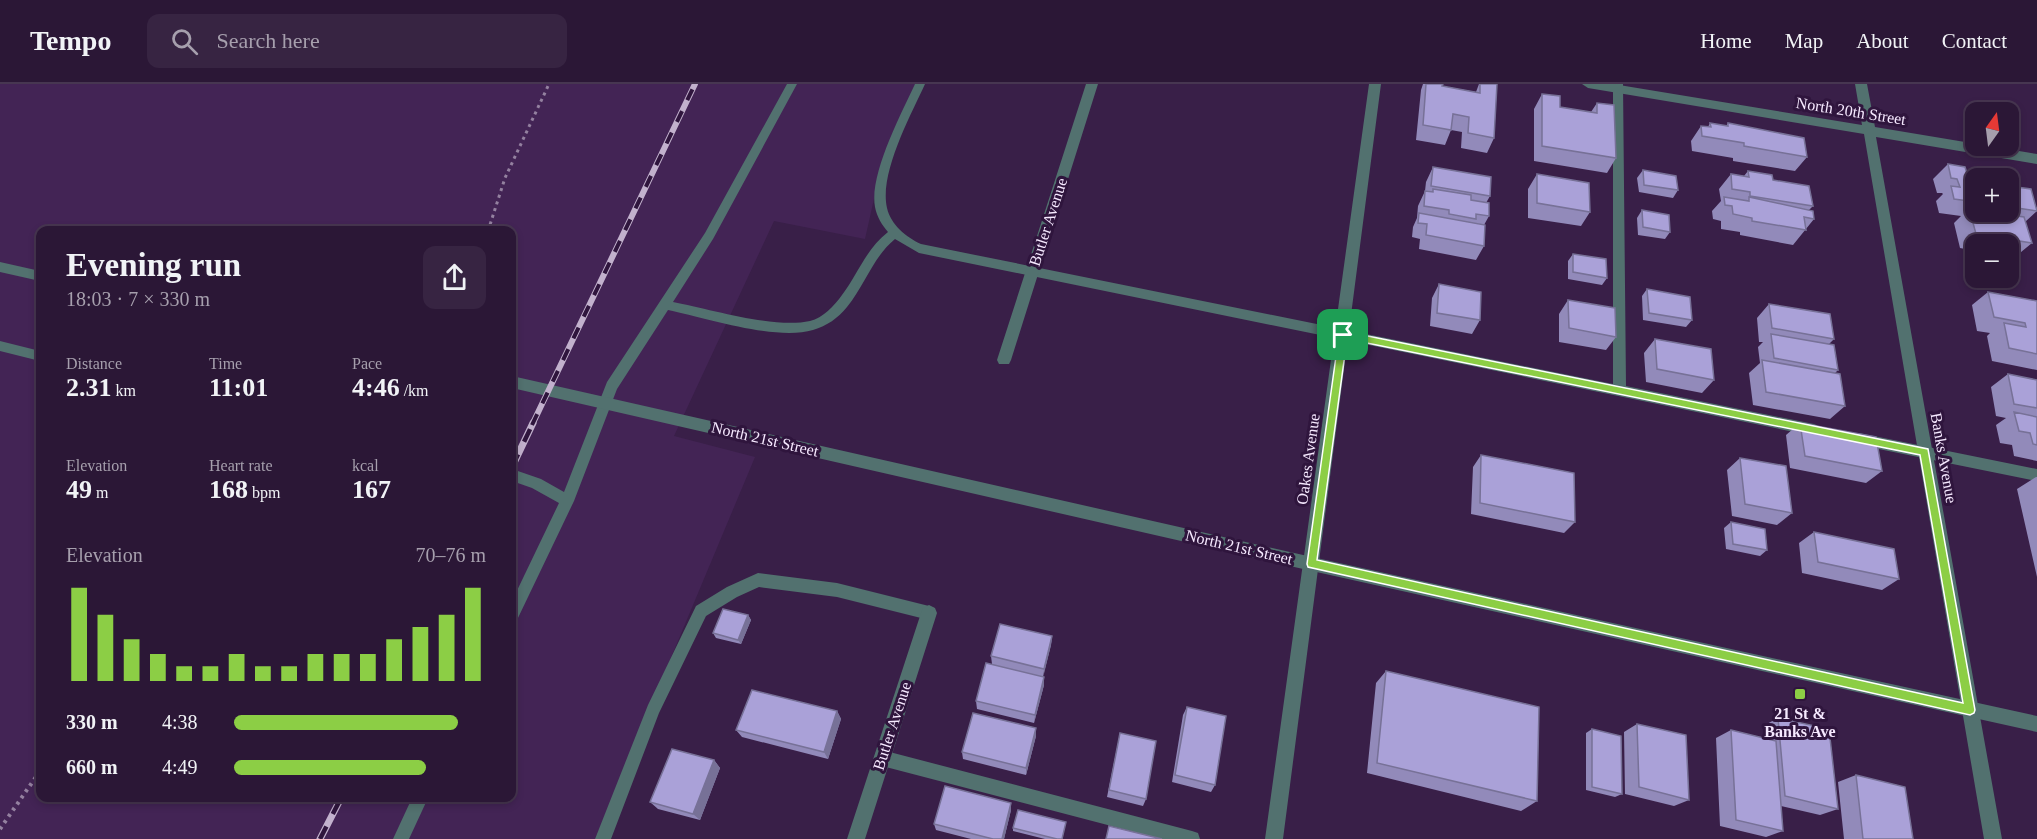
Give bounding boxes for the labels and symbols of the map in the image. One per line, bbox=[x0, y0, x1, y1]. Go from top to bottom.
street label: North 20th Street bbox=[1795, 94, 1908, 128]
north arrow bbox=[1965, 102, 2019, 156]
street label: Butler Avenue bbox=[1026, 176, 1070, 268]
pin bbox=[1317, 309, 1368, 360]
street label: Banks Avenue bbox=[1928, 411, 1960, 505]
street label: Oakes Avenue bbox=[1293, 412, 1323, 506]
street label: North 21st Street bbox=[710, 418, 821, 460]
street label: North 21st Street bbox=[1184, 526, 1295, 568]
street label: Butler Avenue bbox=[870, 680, 914, 772]
marker: 21 St & Banks Ave bbox=[1793, 687, 1807, 701]
place label: 21 St & Banks Ave bbox=[1764, 705, 1836, 740]

